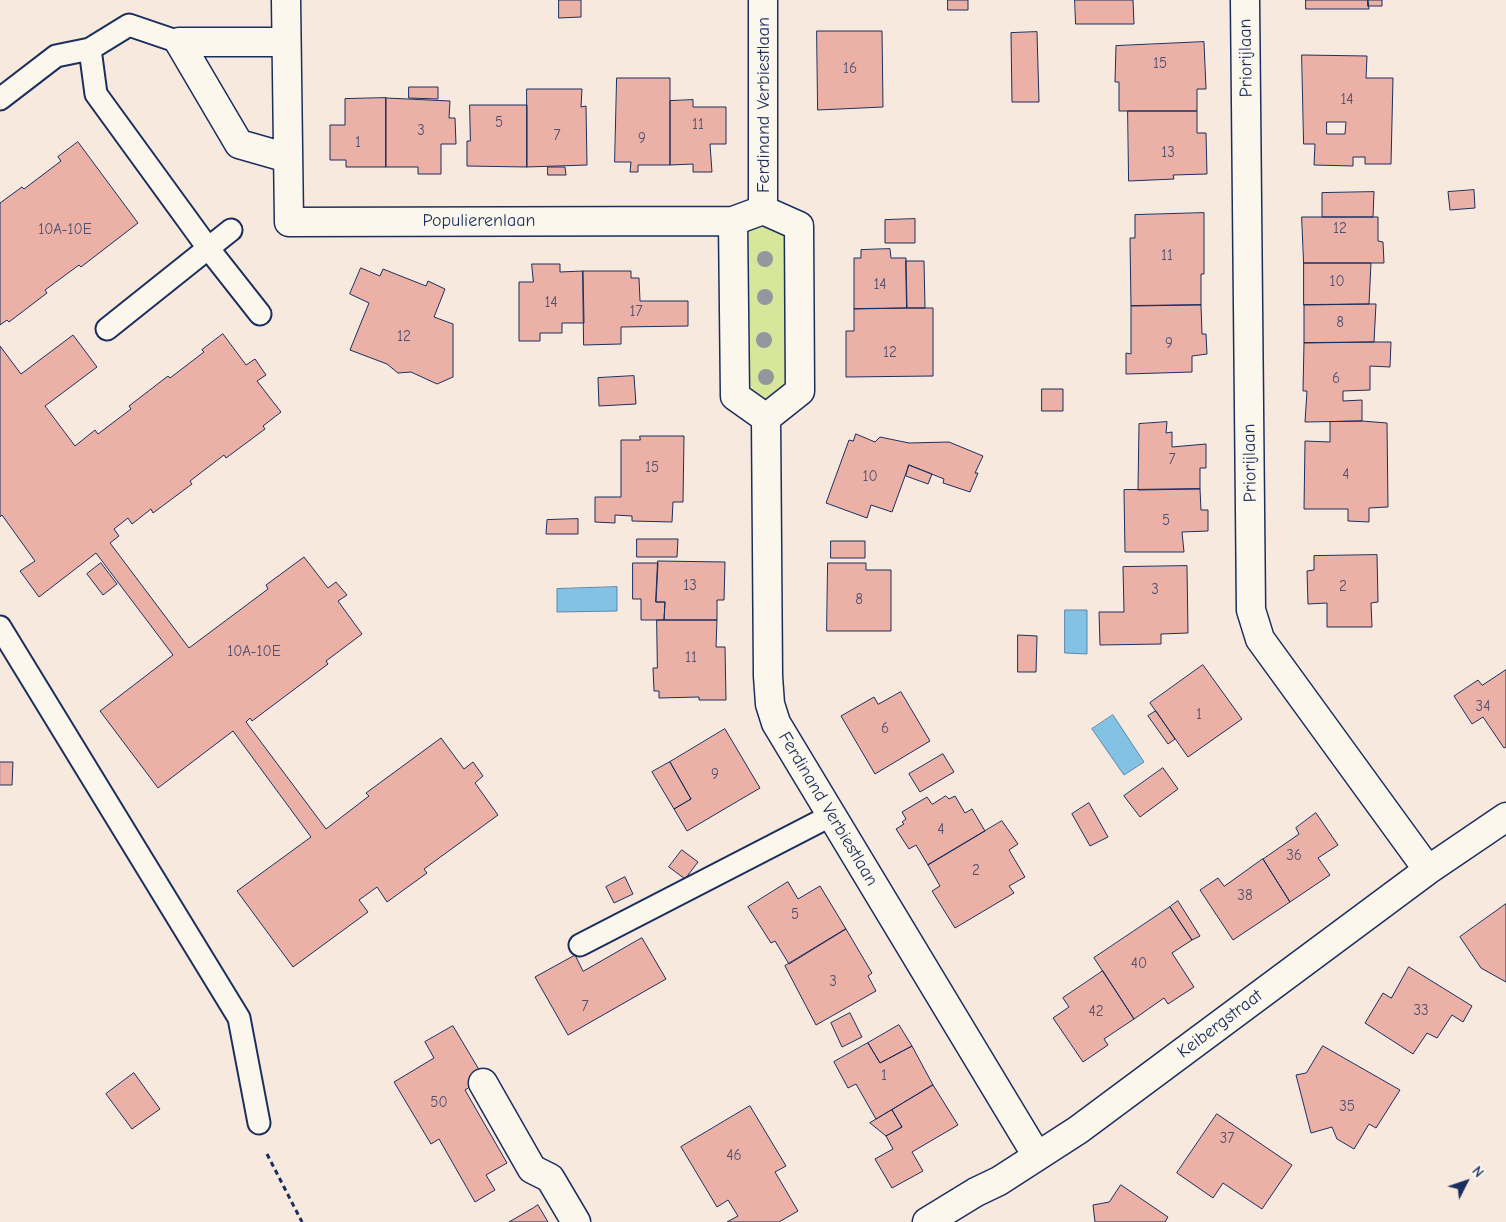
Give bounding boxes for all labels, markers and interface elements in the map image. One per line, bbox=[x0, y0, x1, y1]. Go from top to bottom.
street label: Ferdinand Verbiestlaan bbox=[753, 17, 775, 193]
street label: Priorijlaan bbox=[1235, 18, 1257, 98]
house number: 15 bbox=[1153, 55, 1167, 73]
house number: 16 bbox=[843, 60, 857, 78]
house number: 14 bbox=[1340, 91, 1354, 109]
house number: 5 bbox=[495, 114, 503, 132]
house number: 11 bbox=[692, 116, 704, 134]
house number: 3 bbox=[417, 122, 425, 140]
house number: 7 bbox=[553, 127, 561, 145]
house number: 9 bbox=[638, 130, 646, 148]
house number: 1 bbox=[355, 134, 361, 152]
house number: 13 bbox=[1161, 144, 1175, 162]
street label: Populierenlaan bbox=[423, 210, 535, 232]
house number: 12 bbox=[1333, 220, 1347, 238]
house number: 10A-10E bbox=[38, 221, 92, 239]
house number: 11 bbox=[1161, 247, 1173, 265]
house number: 10 bbox=[1329, 273, 1345, 291]
house number: 14 bbox=[873, 276, 887, 294]
house number: 14 bbox=[544, 294, 558, 312]
house number: 17 bbox=[629, 303, 643, 321]
house number: 8 bbox=[1336, 314, 1344, 332]
house number: 12 bbox=[397, 328, 411, 346]
house number: 9 bbox=[1165, 335, 1173, 353]
house number: 12 bbox=[883, 344, 897, 362]
house number: 6 bbox=[1332, 370, 1340, 388]
street label: Priorijlaan bbox=[1239, 423, 1261, 503]
house number: 7 bbox=[1168, 451, 1176, 469]
house number: 15 bbox=[645, 459, 659, 477]
house number: 4 bbox=[1342, 466, 1350, 484]
house number: 10 bbox=[862, 468, 878, 486]
house number: 5 bbox=[1162, 512, 1170, 530]
house number: 13 bbox=[683, 577, 697, 595]
house number: 2 bbox=[1339, 578, 1347, 596]
house number: 3 bbox=[1151, 581, 1159, 599]
house number: 8 bbox=[855, 591, 863, 609]
house number: 10A-10E bbox=[227, 643, 281, 661]
house number: 11 bbox=[685, 649, 697, 667]
house number: 34 bbox=[1476, 698, 1490, 716]
house number: 1 bbox=[1196, 706, 1202, 724]
house number: 6 bbox=[881, 720, 889, 738]
street label: Ferdinand Verbiestlaan bbox=[773, 728, 883, 890]
house number: 9 bbox=[711, 766, 719, 784]
house number: 4 bbox=[937, 821, 945, 839]
house number: 36 bbox=[1286, 847, 1302, 865]
house number: 2 bbox=[972, 862, 980, 880]
house number: 38 bbox=[1237, 887, 1253, 905]
house number: 5 bbox=[791, 906, 799, 924]
house number: 40 bbox=[1131, 955, 1147, 973]
house number: 3 bbox=[829, 973, 837, 991]
street label: Keibergstraat bbox=[1173, 985, 1267, 1063]
house number: 7 bbox=[581, 998, 589, 1016]
house number: 33 bbox=[1413, 1002, 1429, 1020]
house number: 42 bbox=[1088, 1003, 1104, 1021]
house number: 1 bbox=[881, 1067, 887, 1085]
house number: 50 bbox=[430, 1094, 448, 1112]
house number: 35 bbox=[1339, 1098, 1355, 1116]
house number: 37 bbox=[1220, 1130, 1234, 1148]
house number: 46 bbox=[726, 1147, 742, 1165]
north arrow bbox=[1441, 1157, 1491, 1207]
text: N bbox=[1468, 1163, 1487, 1181]

